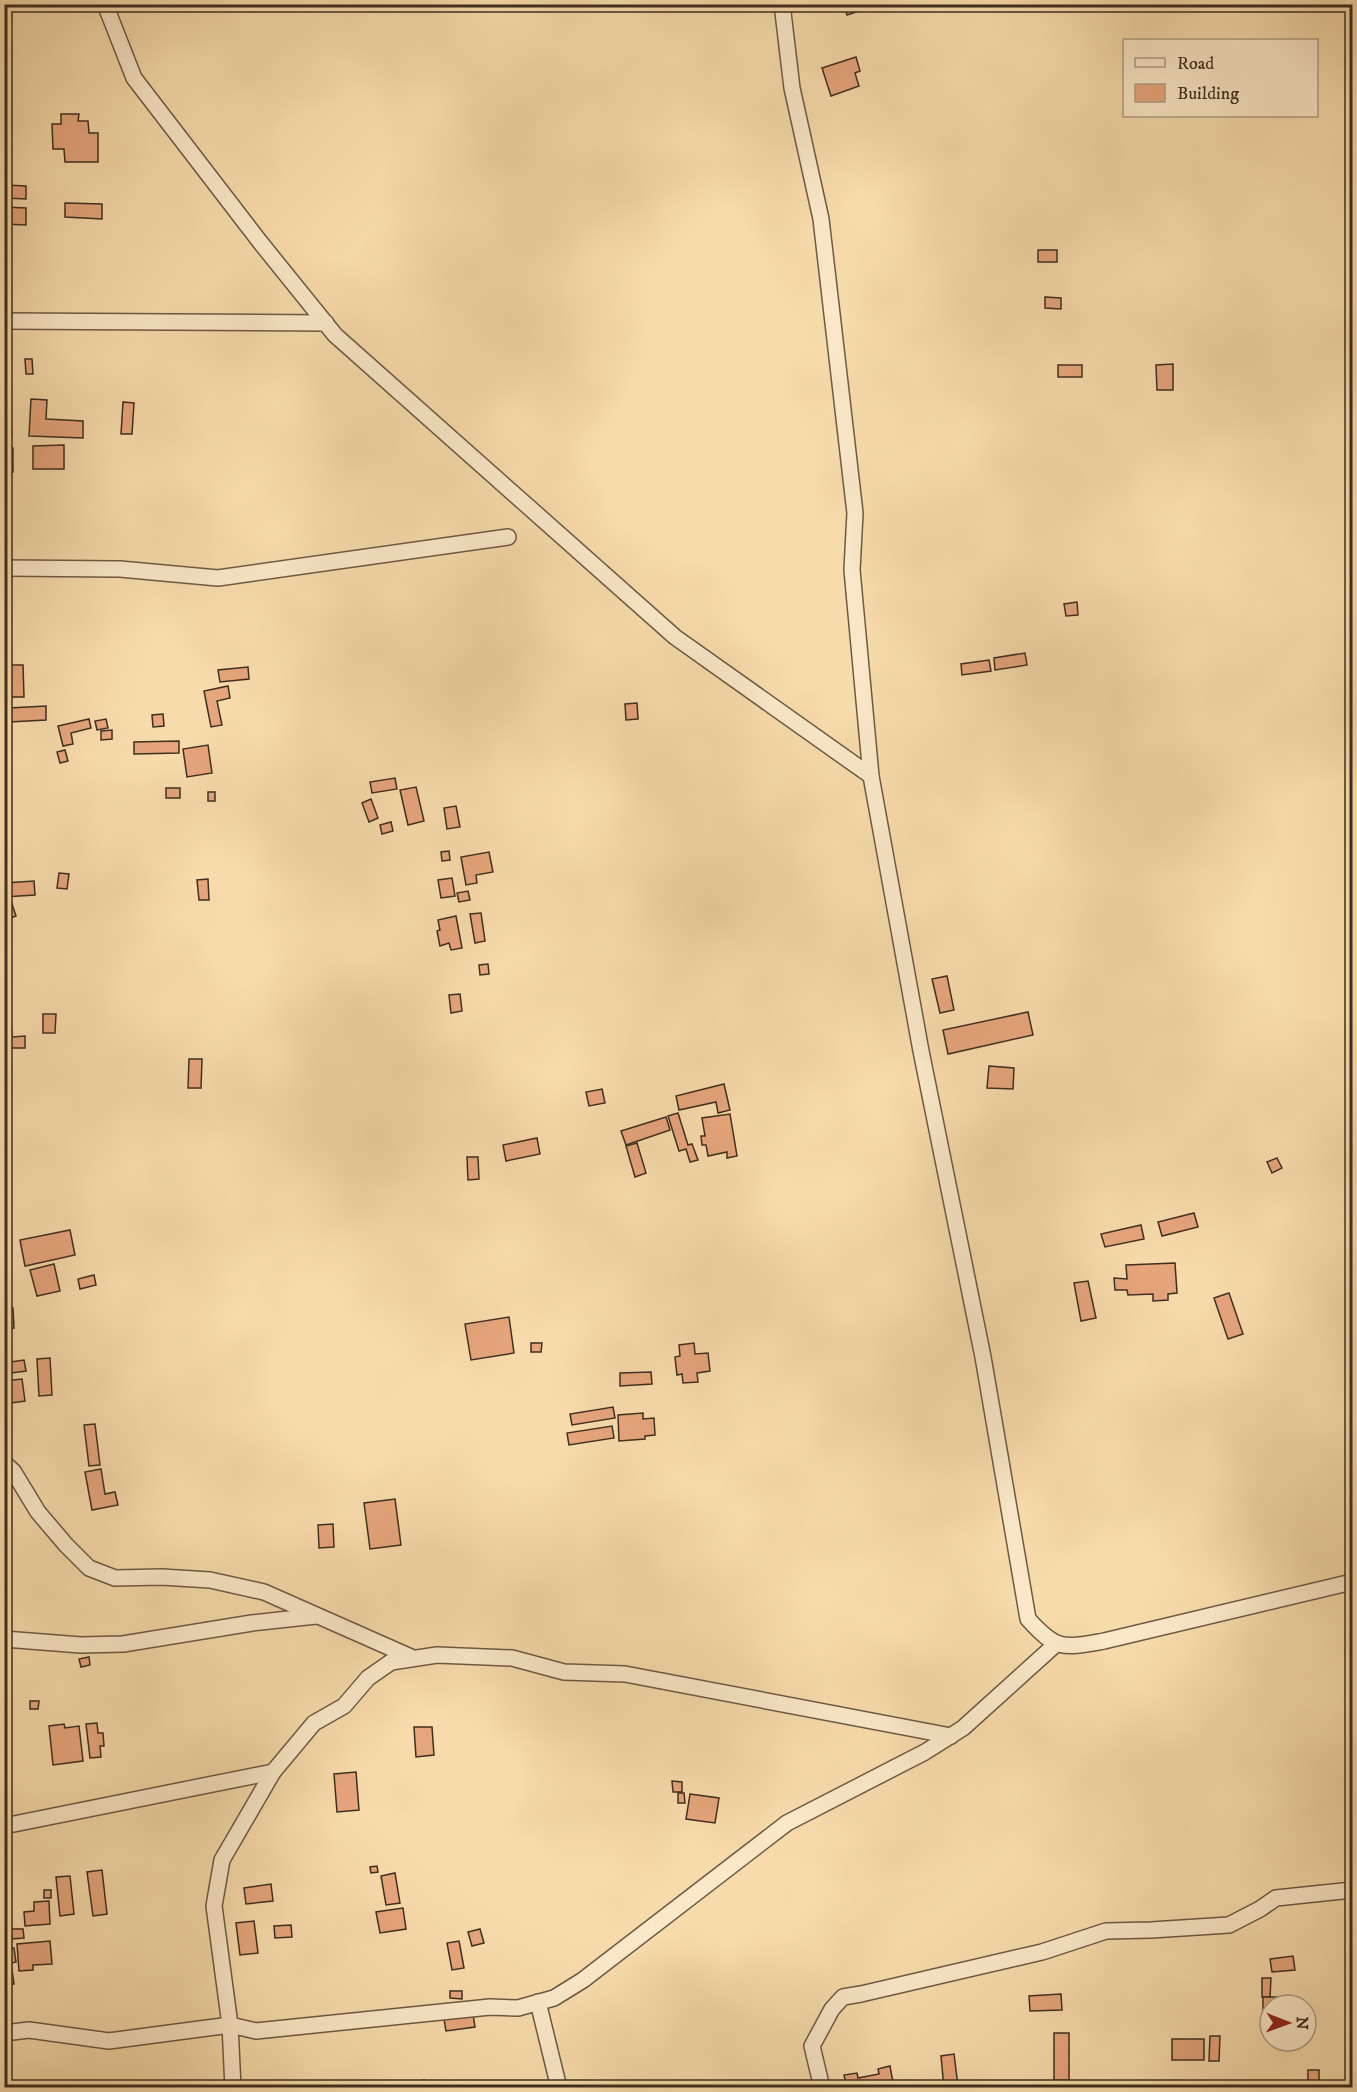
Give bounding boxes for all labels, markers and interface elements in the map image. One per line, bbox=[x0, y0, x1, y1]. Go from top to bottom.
legend bbox=[1123, 39, 1318, 117]
text: Road bbox=[1177, 53, 1214, 75]
text: Building bbox=[1177, 83, 1239, 105]
north arrow bbox=[1258, 1993, 1318, 2053]
text: N bbox=[1292, 2017, 1312, 2030]

